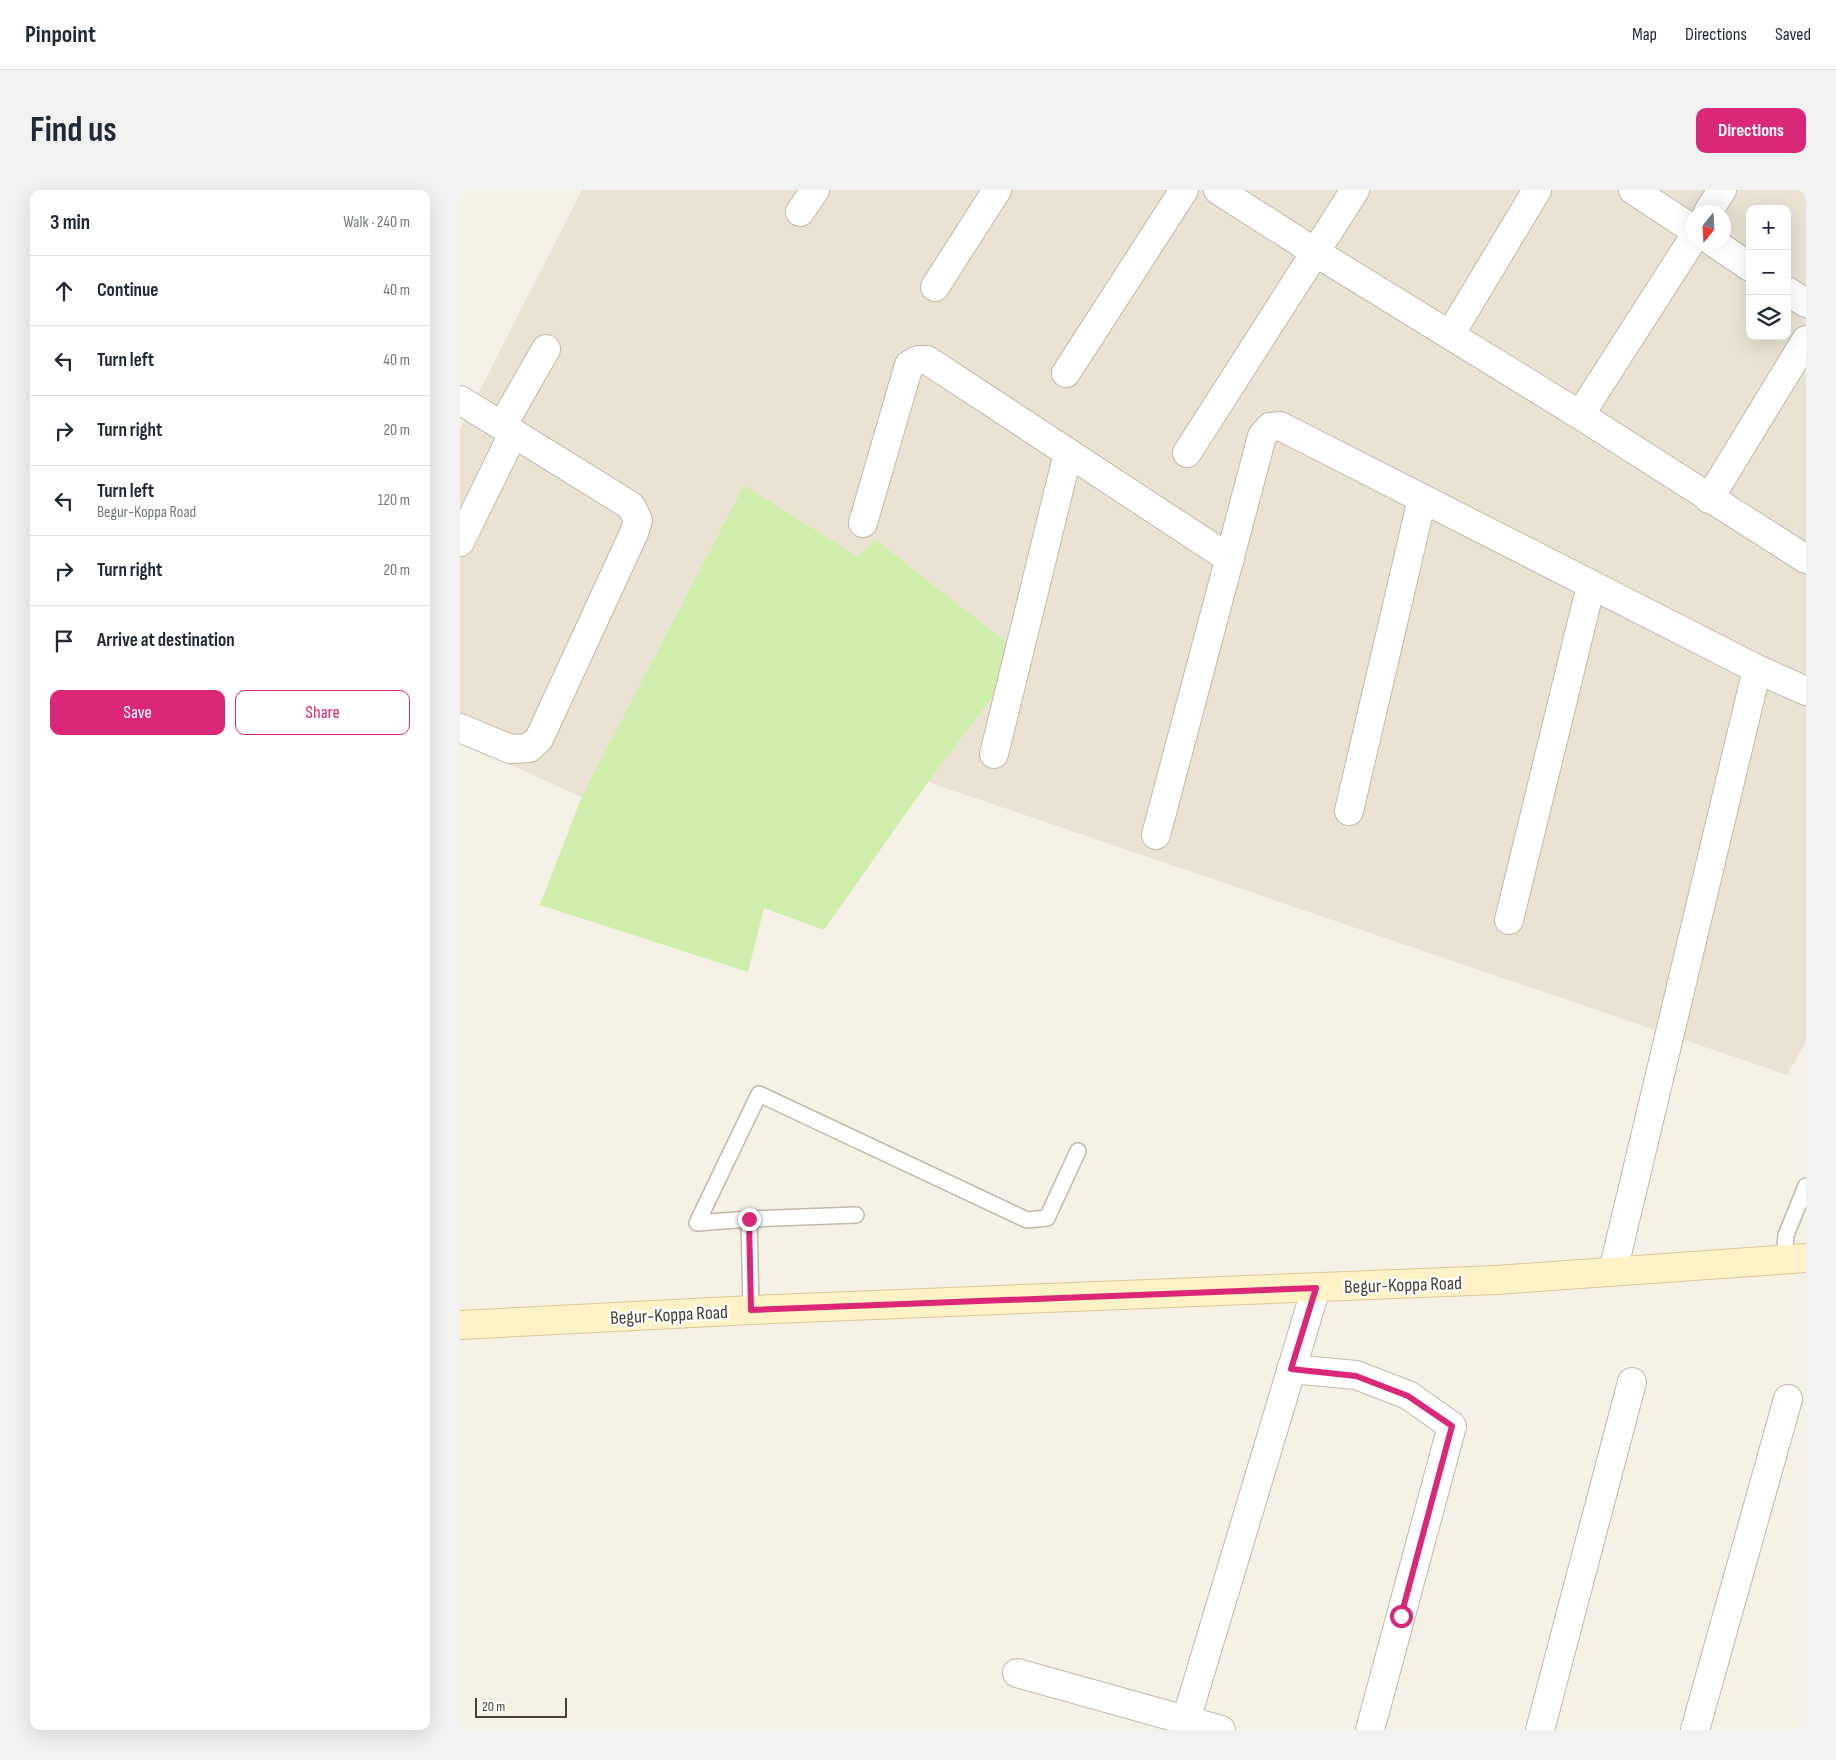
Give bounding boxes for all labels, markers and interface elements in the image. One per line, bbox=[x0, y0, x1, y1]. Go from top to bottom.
text: Pinpoint bbox=[25, 20, 96, 49]
text: Map bbox=[1632, 24, 1657, 45]
text: Directions bbox=[1685, 24, 1747, 45]
text: Saved bbox=[1775, 24, 1811, 45]
button: Directions bbox=[1696, 108, 1806, 153]
text: Find us bbox=[30, 109, 117, 152]
north arrow bbox=[1686, 205, 1731, 250]
map controls bbox=[1746, 205, 1791, 340]
button: + bbox=[1746, 205, 1791, 250]
text: 3 min bbox=[50, 210, 90, 235]
text: Walk · 240 m bbox=[343, 213, 410, 232]
button: − bbox=[1746, 250, 1791, 295]
icon: ahead bbox=[50, 277, 78, 305]
text: Continue bbox=[97, 279, 158, 302]
text: 40 m bbox=[383, 281, 410, 300]
button: layers bbox=[1746, 295, 1791, 340]
icon: left bbox=[50, 347, 78, 375]
text: Turn left bbox=[97, 349, 154, 372]
text: 40 m bbox=[383, 351, 410, 370]
icon: right bbox=[50, 417, 78, 445]
text: Turn right bbox=[97, 419, 162, 442]
text: 20 m bbox=[383, 421, 410, 440]
text: Turn left bbox=[97, 480, 154, 503]
icon: left bbox=[50, 487, 78, 515]
text: 120 m bbox=[378, 491, 410, 510]
text: Begur-Koppa Road bbox=[97, 503, 196, 522]
icon: right bbox=[50, 557, 78, 585]
text: Turn right bbox=[97, 559, 162, 582]
text: 20 m bbox=[383, 561, 410, 580]
icon: arrive bbox=[50, 627, 78, 655]
text: Arrive at destination bbox=[97, 629, 235, 652]
button: Save bbox=[50, 690, 225, 735]
button: Share bbox=[235, 690, 410, 735]
route end bbox=[738, 1208, 761, 1231]
street label: Begur-Koppa Road bbox=[1344, 1272, 1462, 1299]
street label: Begur-Koppa Road bbox=[610, 1301, 729, 1330]
route start bbox=[1390, 1605, 1413, 1628]
scale bar bbox=[475, 1695, 568, 1718]
text: 20 m bbox=[482, 1698, 505, 1715]

